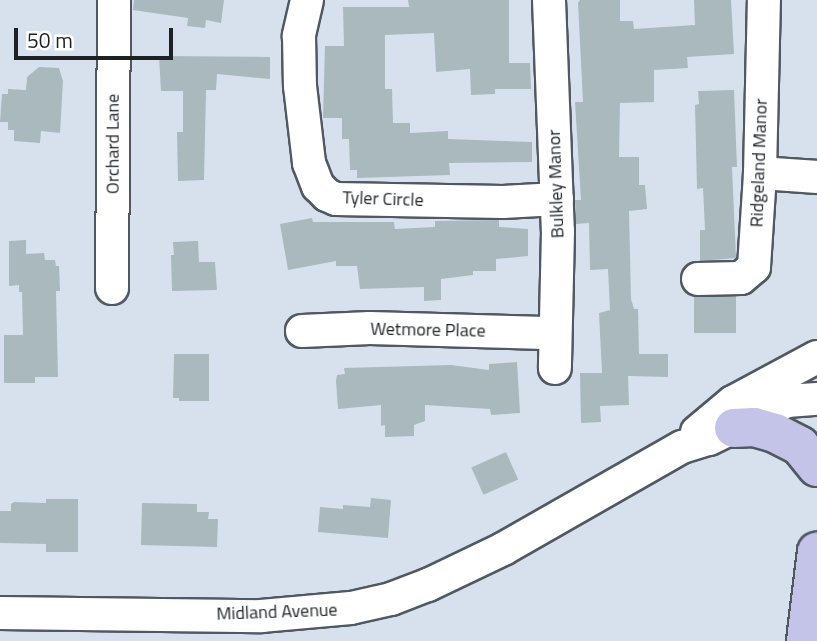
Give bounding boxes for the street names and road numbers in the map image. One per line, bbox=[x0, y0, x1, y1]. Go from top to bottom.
street label: Orchard Lane bbox=[102, 94, 124, 194]
street label: Ridgeland Manor bbox=[746, 98, 772, 228]
street label: Bulkley Manor bbox=[543, 129, 569, 239]
street label: Tyler Circle bbox=[342, 187, 424, 211]
street label: Wetmore Place bbox=[370, 318, 486, 342]
street label: Midland Avenue bbox=[216, 599, 338, 625]

